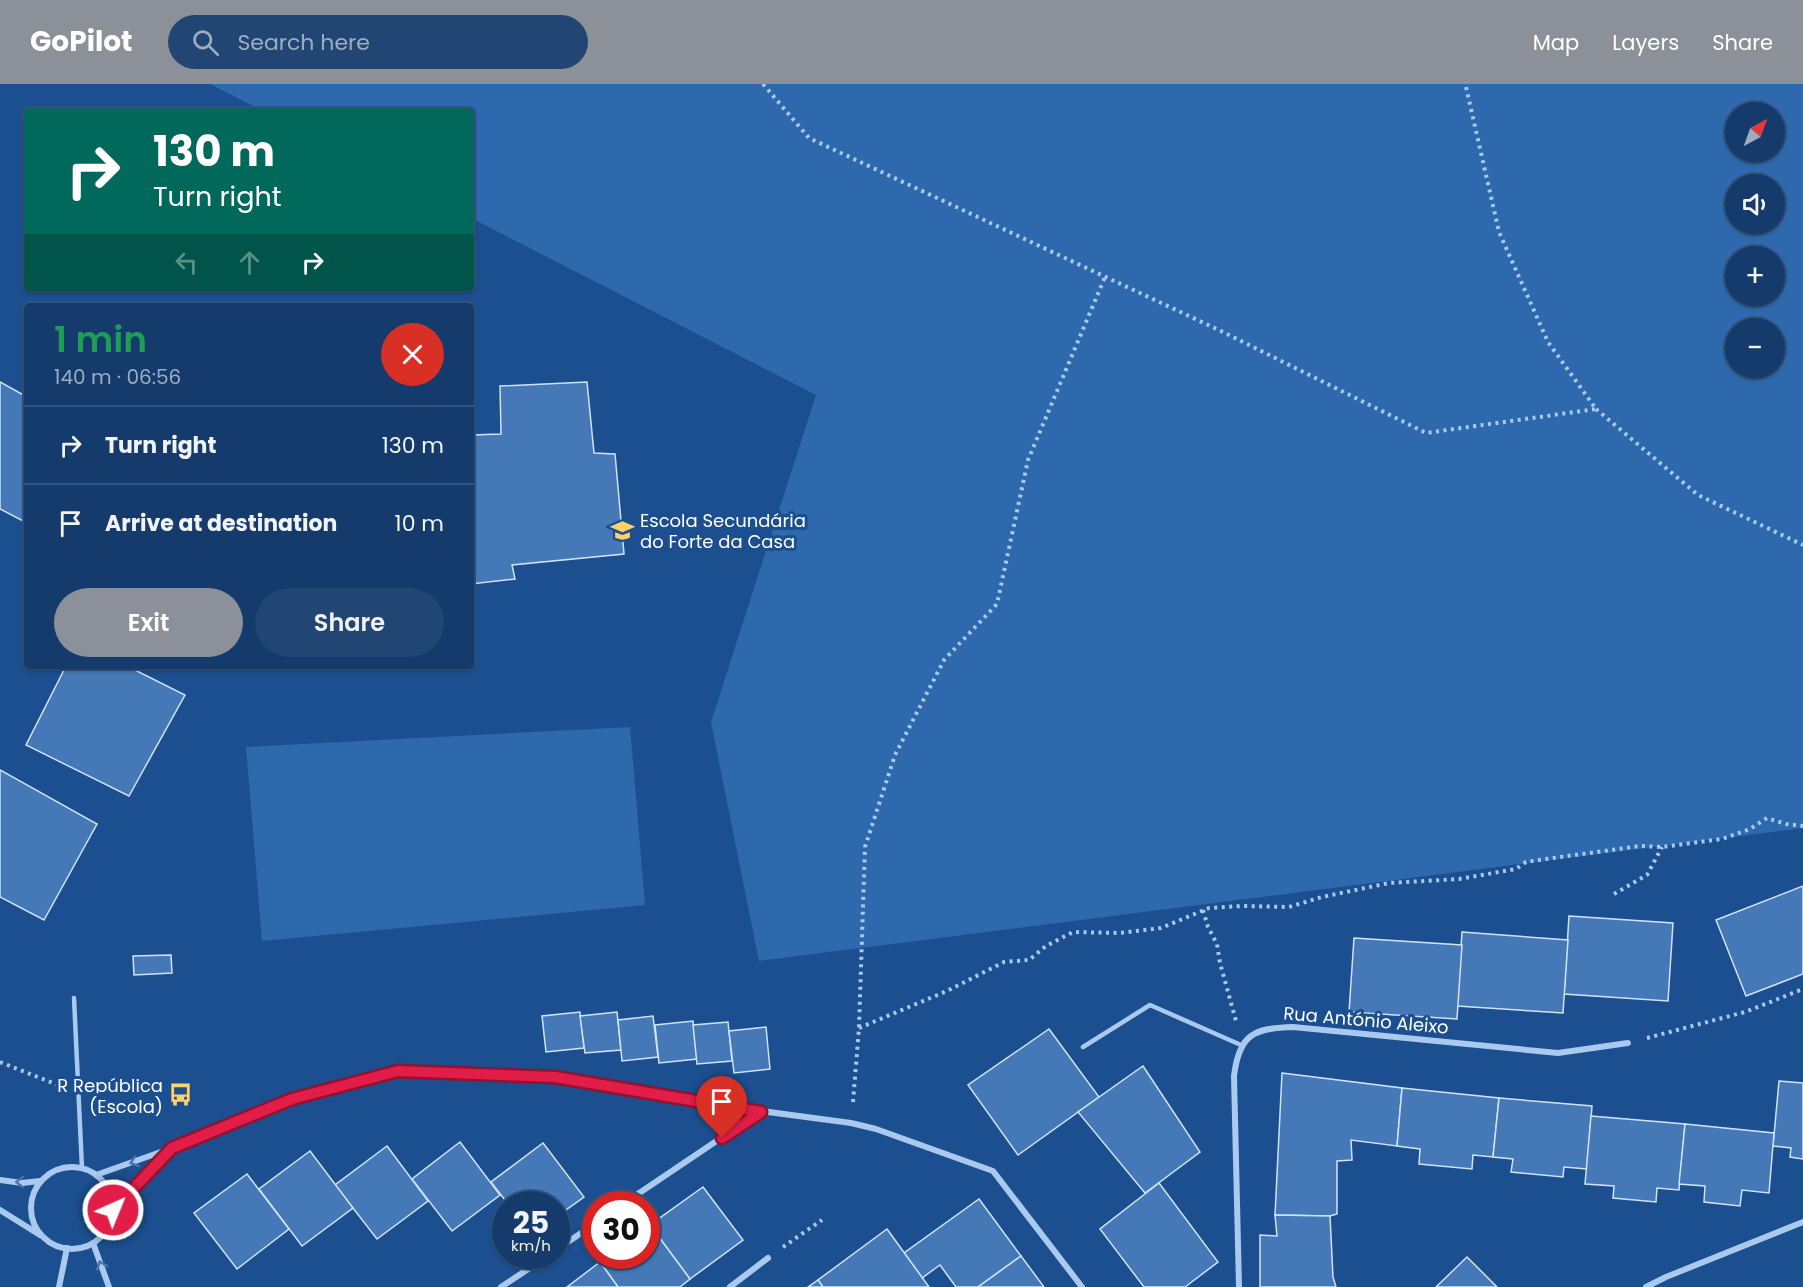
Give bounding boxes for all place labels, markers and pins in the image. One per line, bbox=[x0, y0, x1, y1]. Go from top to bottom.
place label: Escola Secundária do Forte da Casa bbox=[640, 508, 806, 554]
school or university icon: Escola Secundária do Forte da Casa bbox=[609, 517, 635, 543]
place label: R República (Escola) bbox=[57, 1073, 163, 1119]
pin bbox=[696, 1076, 747, 1138]
bus stop icon: R República (Escola) bbox=[168, 1082, 194, 1108]

